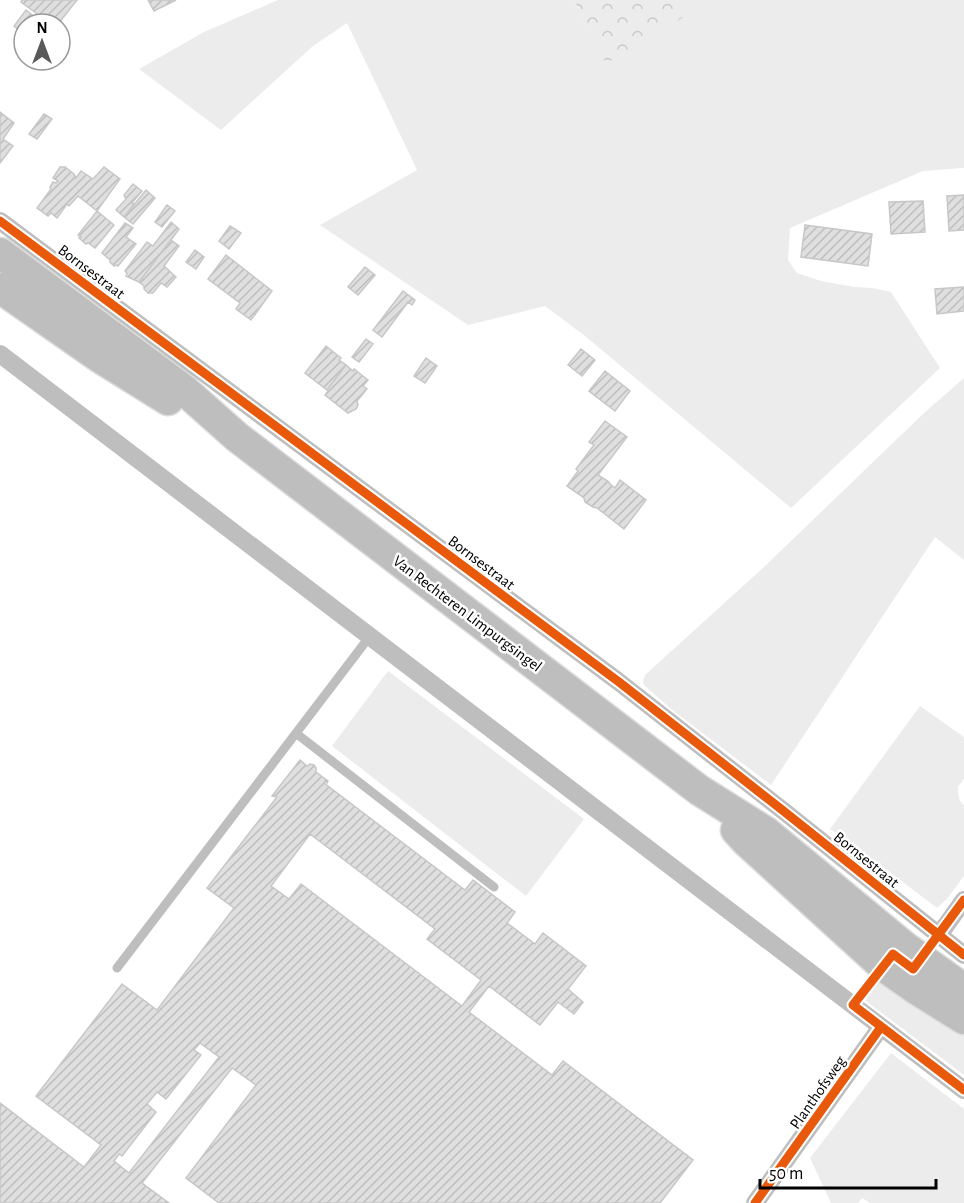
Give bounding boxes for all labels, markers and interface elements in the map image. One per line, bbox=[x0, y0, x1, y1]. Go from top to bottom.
north arrow bbox=[12, 12, 72, 72]
text: N bbox=[36, 20, 48, 36]
street label: Bornsestraat bbox=[55, 242, 128, 302]
street label: Bornsestraat bbox=[445, 533, 518, 593]
street label: Van Rechteren Limpurgsingel bbox=[390, 553, 545, 675]
street label: Bornsestraat bbox=[831, 829, 902, 891]
street label: Planthofsweg bbox=[787, 1053, 849, 1132]
scale bar bbox=[760, 1152, 936, 1190]
text: 50 m bbox=[769, 1165, 803, 1183]

